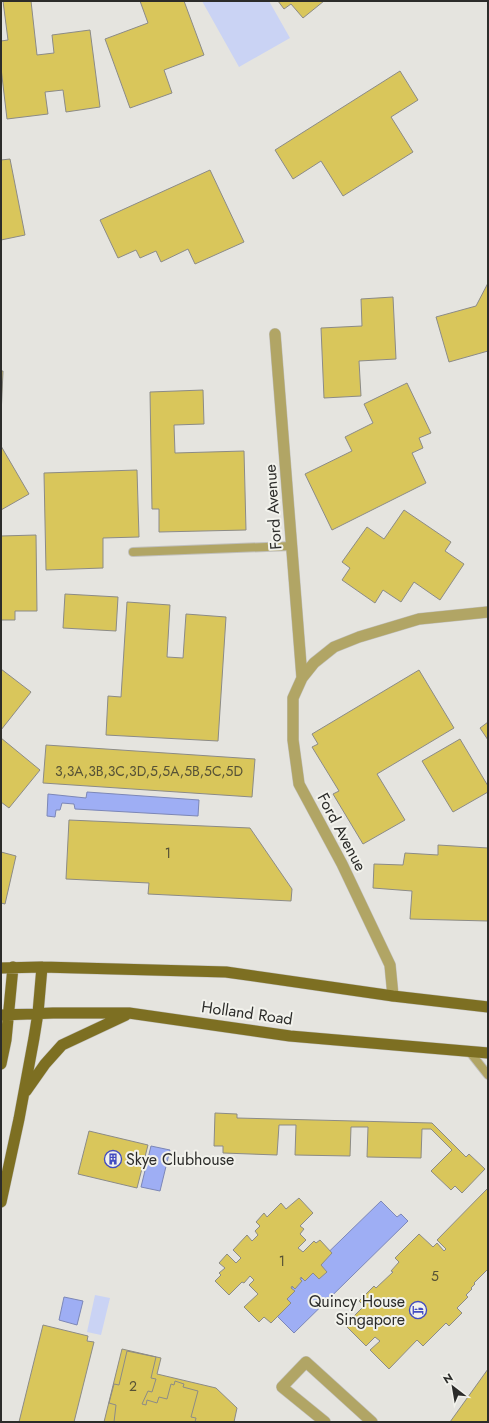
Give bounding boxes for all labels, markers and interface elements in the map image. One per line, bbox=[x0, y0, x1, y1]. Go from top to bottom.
street label: Ford Avenue bbox=[259, 464, 287, 550]
house number: 3,3A,3B,3C,3D,5,5A,5B,5C,5D bbox=[55, 761, 243, 781]
street label: Ford Avenue bbox=[312, 789, 372, 875]
house number: 1 bbox=[165, 843, 171, 863]
street label: Holland Road bbox=[200, 995, 294, 1031]
place label: Skye Clubhouse bbox=[126, 1148, 234, 1171]
building icon: Skye Clubhouse bbox=[103, 1149, 123, 1169]
house number: 1 bbox=[279, 1251, 285, 1271]
house number: 5 bbox=[431, 1266, 439, 1286]
place label: Quincy House Singapore bbox=[309, 1290, 405, 1331]
hotel icon: Quincy House Singapore bbox=[408, 1300, 428, 1320]
north arrow bbox=[433, 1367, 473, 1407]
text: N bbox=[440, 1369, 456, 1388]
house number: 2 bbox=[129, 1376, 137, 1396]

